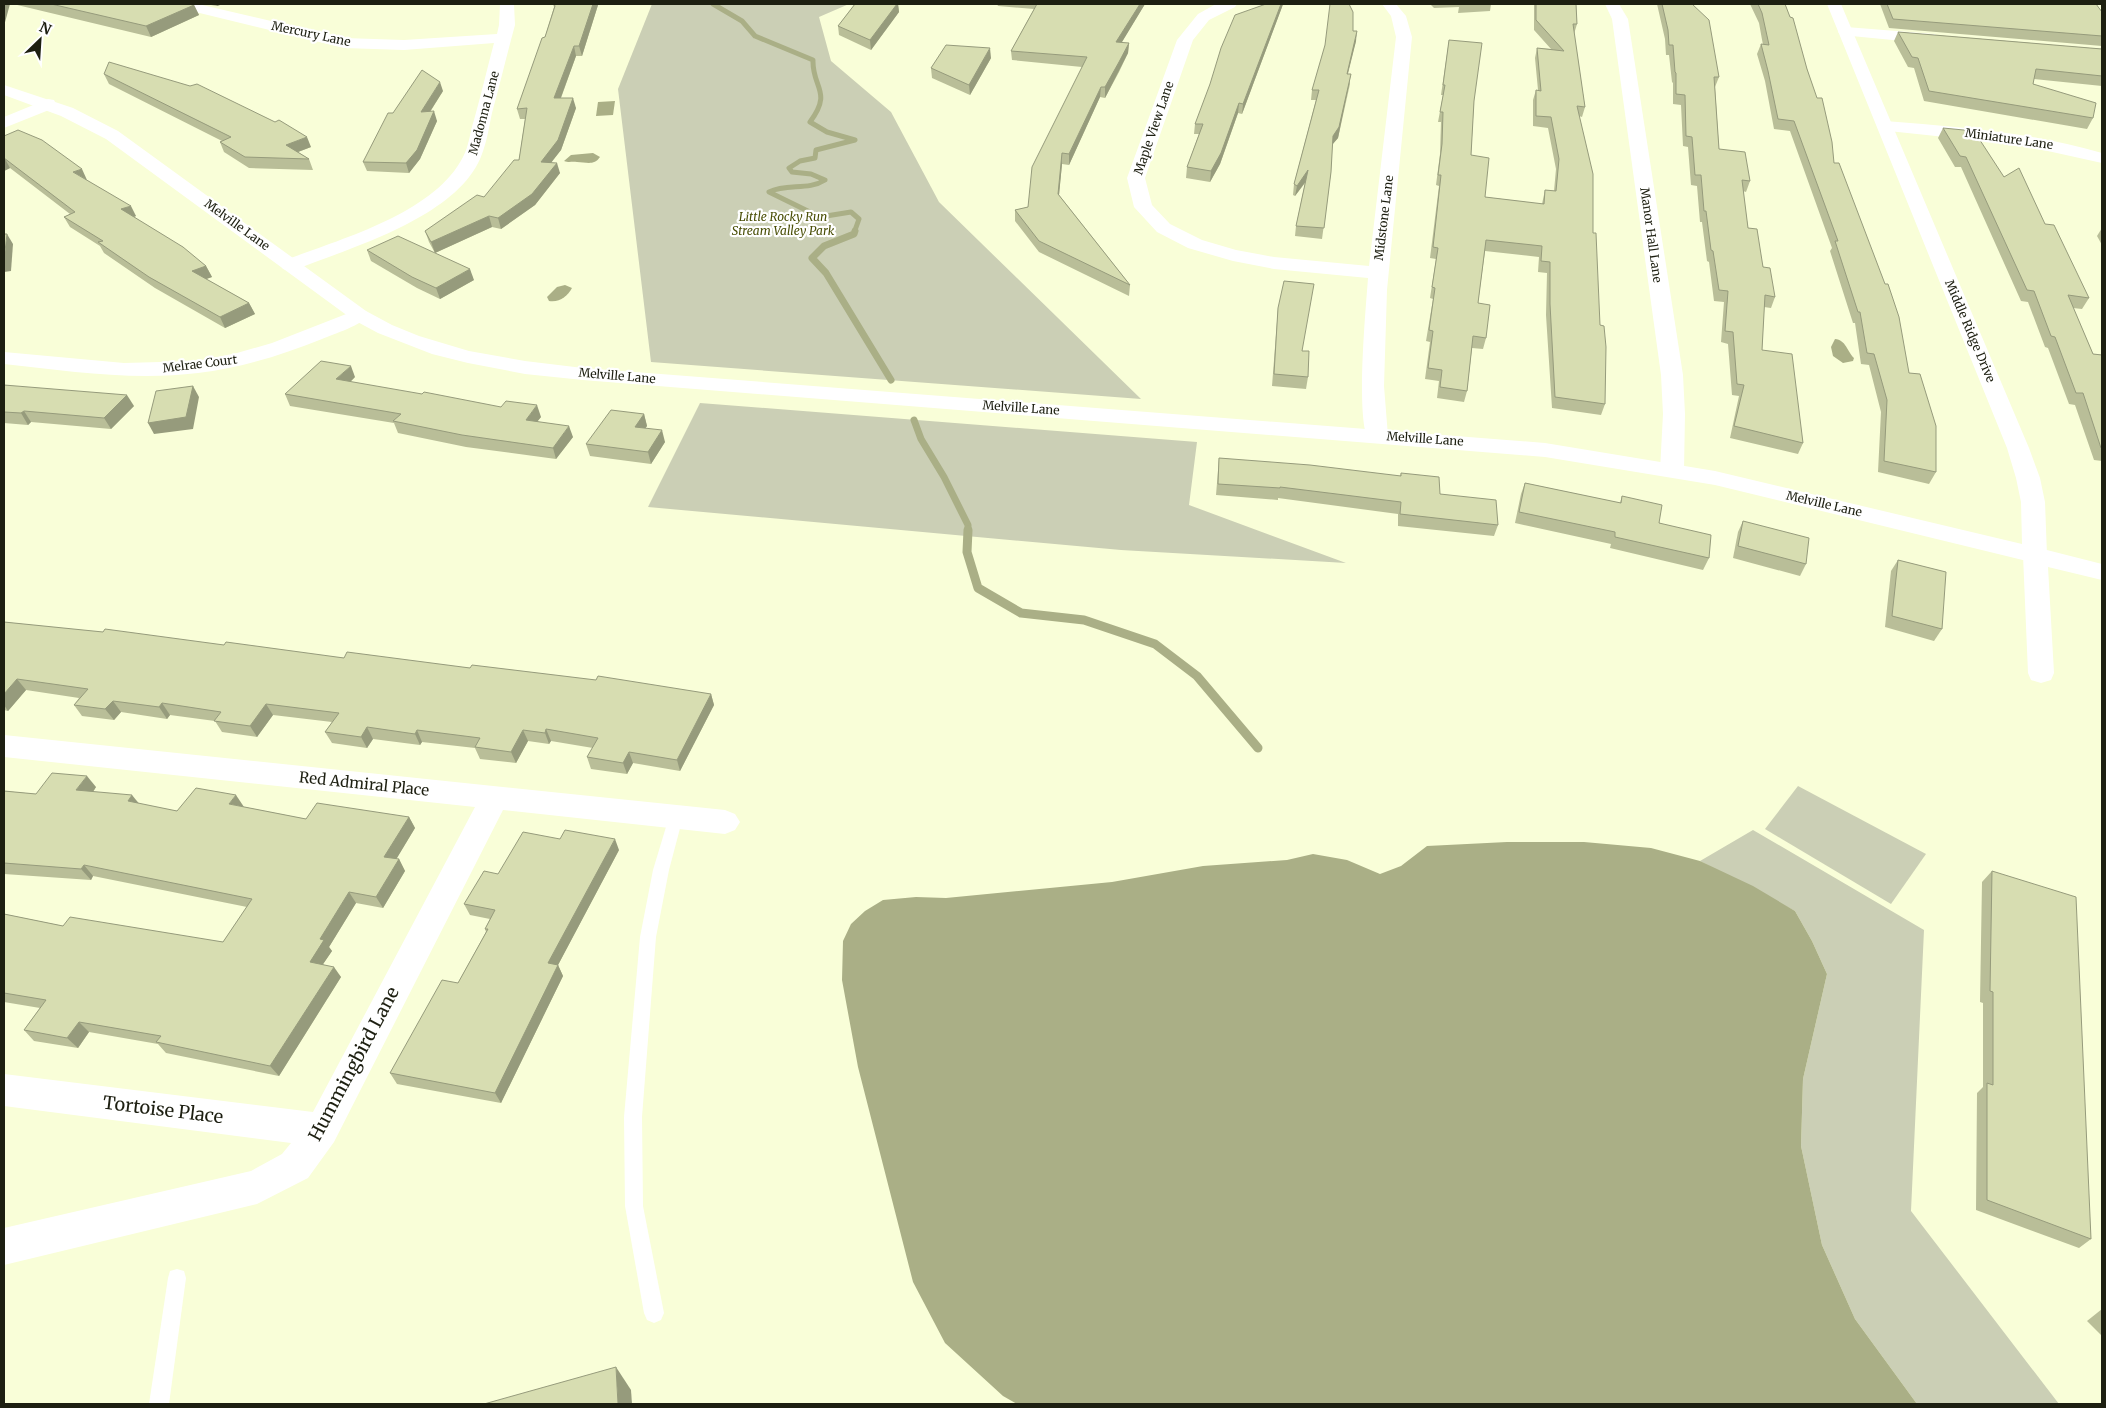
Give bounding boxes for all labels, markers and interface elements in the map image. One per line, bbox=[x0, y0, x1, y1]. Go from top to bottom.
north arrow bbox=[15, 15, 65, 65]
text: N bbox=[37, 18, 54, 39]
street label: Mercury Lane bbox=[270, 18, 352, 49]
street label: Madonna Lane bbox=[465, 69, 502, 157]
street label: Maple View Lane bbox=[1131, 79, 1177, 177]
street label: Miniature Lane bbox=[1964, 125, 2054, 152]
street label: Midstone Lane bbox=[1371, 174, 1396, 261]
street label: Manor Hall Lane bbox=[1637, 186, 1666, 284]
street label: Melville Lane bbox=[202, 196, 273, 253]
park label: Little Rocky Run Stream Valley Park bbox=[732, 209, 835, 238]
street label: Middle Ridge Drive bbox=[1942, 277, 1999, 384]
street label: Melrae Court bbox=[162, 351, 238, 376]
street label: Melville Lane bbox=[578, 365, 656, 386]
street label: Melville Lane bbox=[982, 397, 1060, 418]
street label: Melville Lane bbox=[1386, 428, 1464, 449]
street label: Melville Lane bbox=[1785, 488, 1863, 520]
street label: Red Admiral Place bbox=[298, 767, 430, 800]
street label: Hummingbird Lane bbox=[303, 983, 404, 1145]
street label: Tortoise Place bbox=[102, 1091, 224, 1128]

